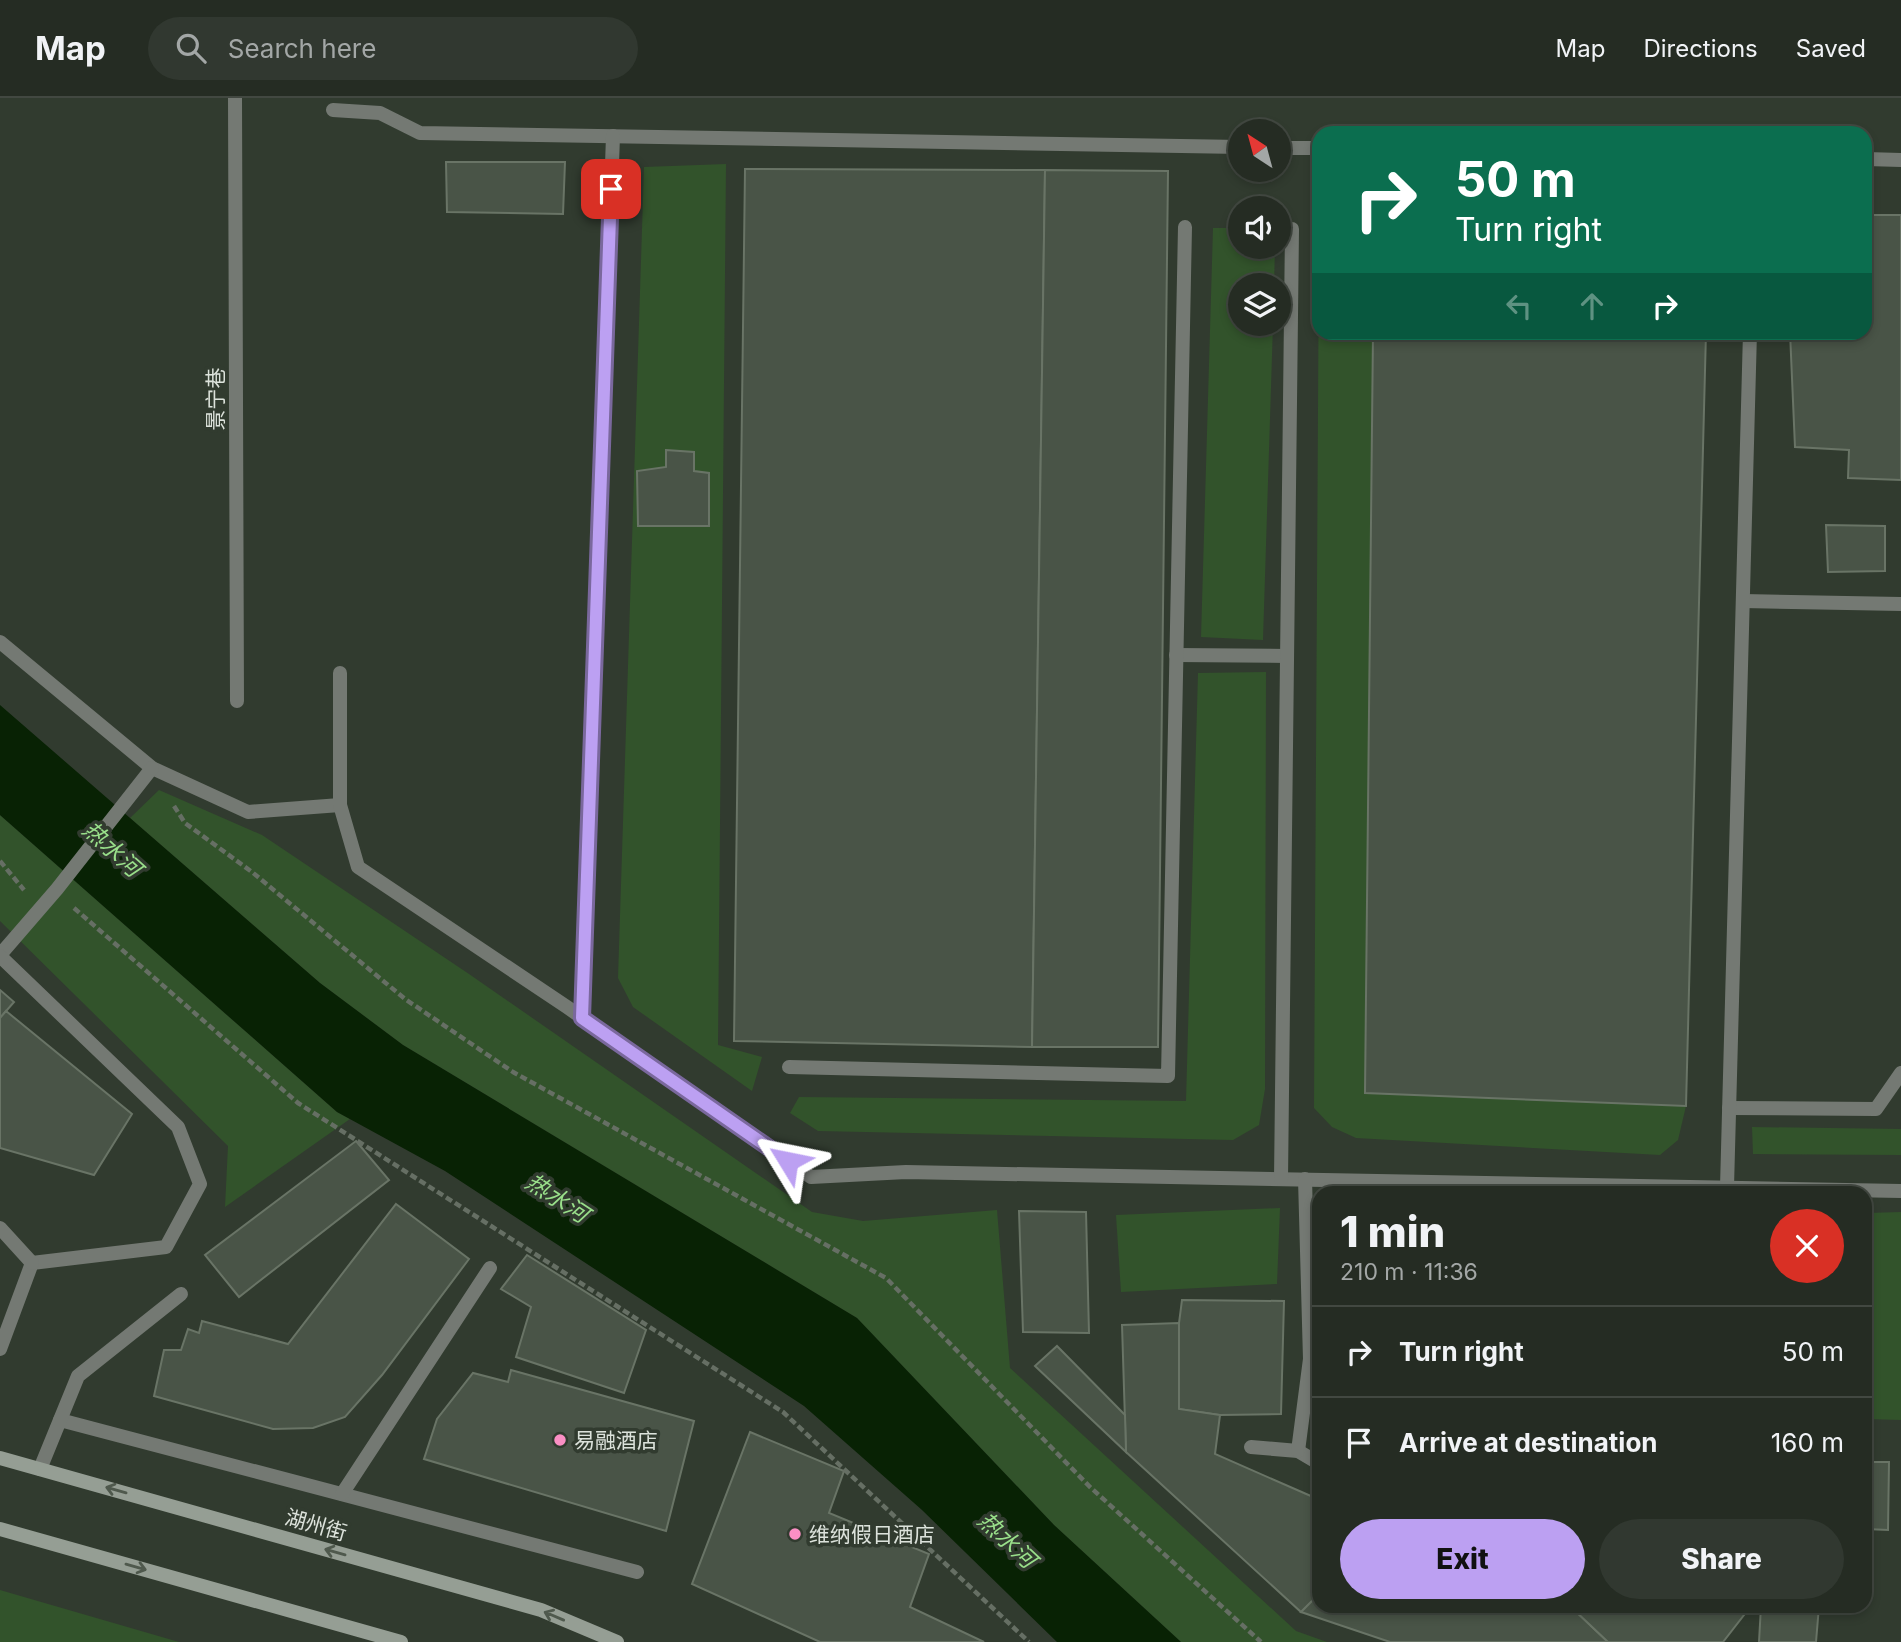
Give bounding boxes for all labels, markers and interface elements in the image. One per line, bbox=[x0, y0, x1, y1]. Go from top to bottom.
search box bbox=[148, 17, 638, 80]
text: Map bbox=[35, 28, 106, 68]
icon: search bbox=[172, 29, 210, 67]
text: Search here bbox=[228, 33, 376, 64]
text: Map bbox=[1556, 34, 1605, 63]
text: Directions bbox=[1643, 34, 1758, 63]
text: Saved bbox=[1796, 34, 1866, 63]
north arrow bbox=[1228, 119, 1292, 182]
map controls bbox=[1228, 119, 1291, 336]
text: 50 m bbox=[1455, 150, 1576, 209]
icon: right bbox=[1340, 154, 1431, 245]
pin bbox=[581, 159, 641, 219]
icon: arrive bbox=[592, 170, 630, 208]
button: sound bbox=[1228, 196, 1291, 259]
text: Turn right bbox=[1455, 210, 1602, 249]
button: layers bbox=[1228, 273, 1291, 336]
icon: left bbox=[1500, 287, 1538, 325]
icon: ahead bbox=[1573, 287, 1611, 325]
icon: right bbox=[1646, 287, 1684, 325]
street label: 景宁巷 bbox=[203, 368, 228, 431]
water label: 热水河 bbox=[77, 816, 150, 885]
position arrow bbox=[751, 1124, 825, 1198]
water label: 热水河 bbox=[520, 1167, 597, 1231]
text: 1 min bbox=[1340, 1206, 1445, 1257]
button: close bbox=[1770, 1209, 1844, 1283]
text: 210 m · 11:36 bbox=[1340, 1258, 1478, 1286]
icon: right bbox=[1340, 1333, 1378, 1371]
text: Turn right bbox=[1399, 1336, 1524, 1367]
text: 50 m bbox=[1782, 1336, 1844, 1367]
icon: arrive bbox=[1340, 1424, 1378, 1462]
text: Arrive at destination bbox=[1399, 1427, 1658, 1458]
text: 160 m bbox=[1771, 1427, 1844, 1458]
place label: 易融酒店 bbox=[574, 1428, 658, 1453]
marker: 易融酒店 bbox=[552, 1432, 568, 1448]
one-way arrow bbox=[106, 1483, 128, 1496]
street label: 湖州街 bbox=[282, 1504, 350, 1546]
water label: 热水河 bbox=[972, 1506, 1045, 1576]
button: Exit bbox=[1340, 1519, 1585, 1599]
button: Share bbox=[1599, 1519, 1844, 1599]
place label: 维纳假日酒店 bbox=[809, 1522, 935, 1547]
marker: 维纳假日酒店 bbox=[787, 1526, 803, 1542]
one-way arrow bbox=[324, 1545, 347, 1558]
one-way arrow bbox=[125, 1562, 147, 1575]
one-way arrow bbox=[543, 1608, 565, 1621]

